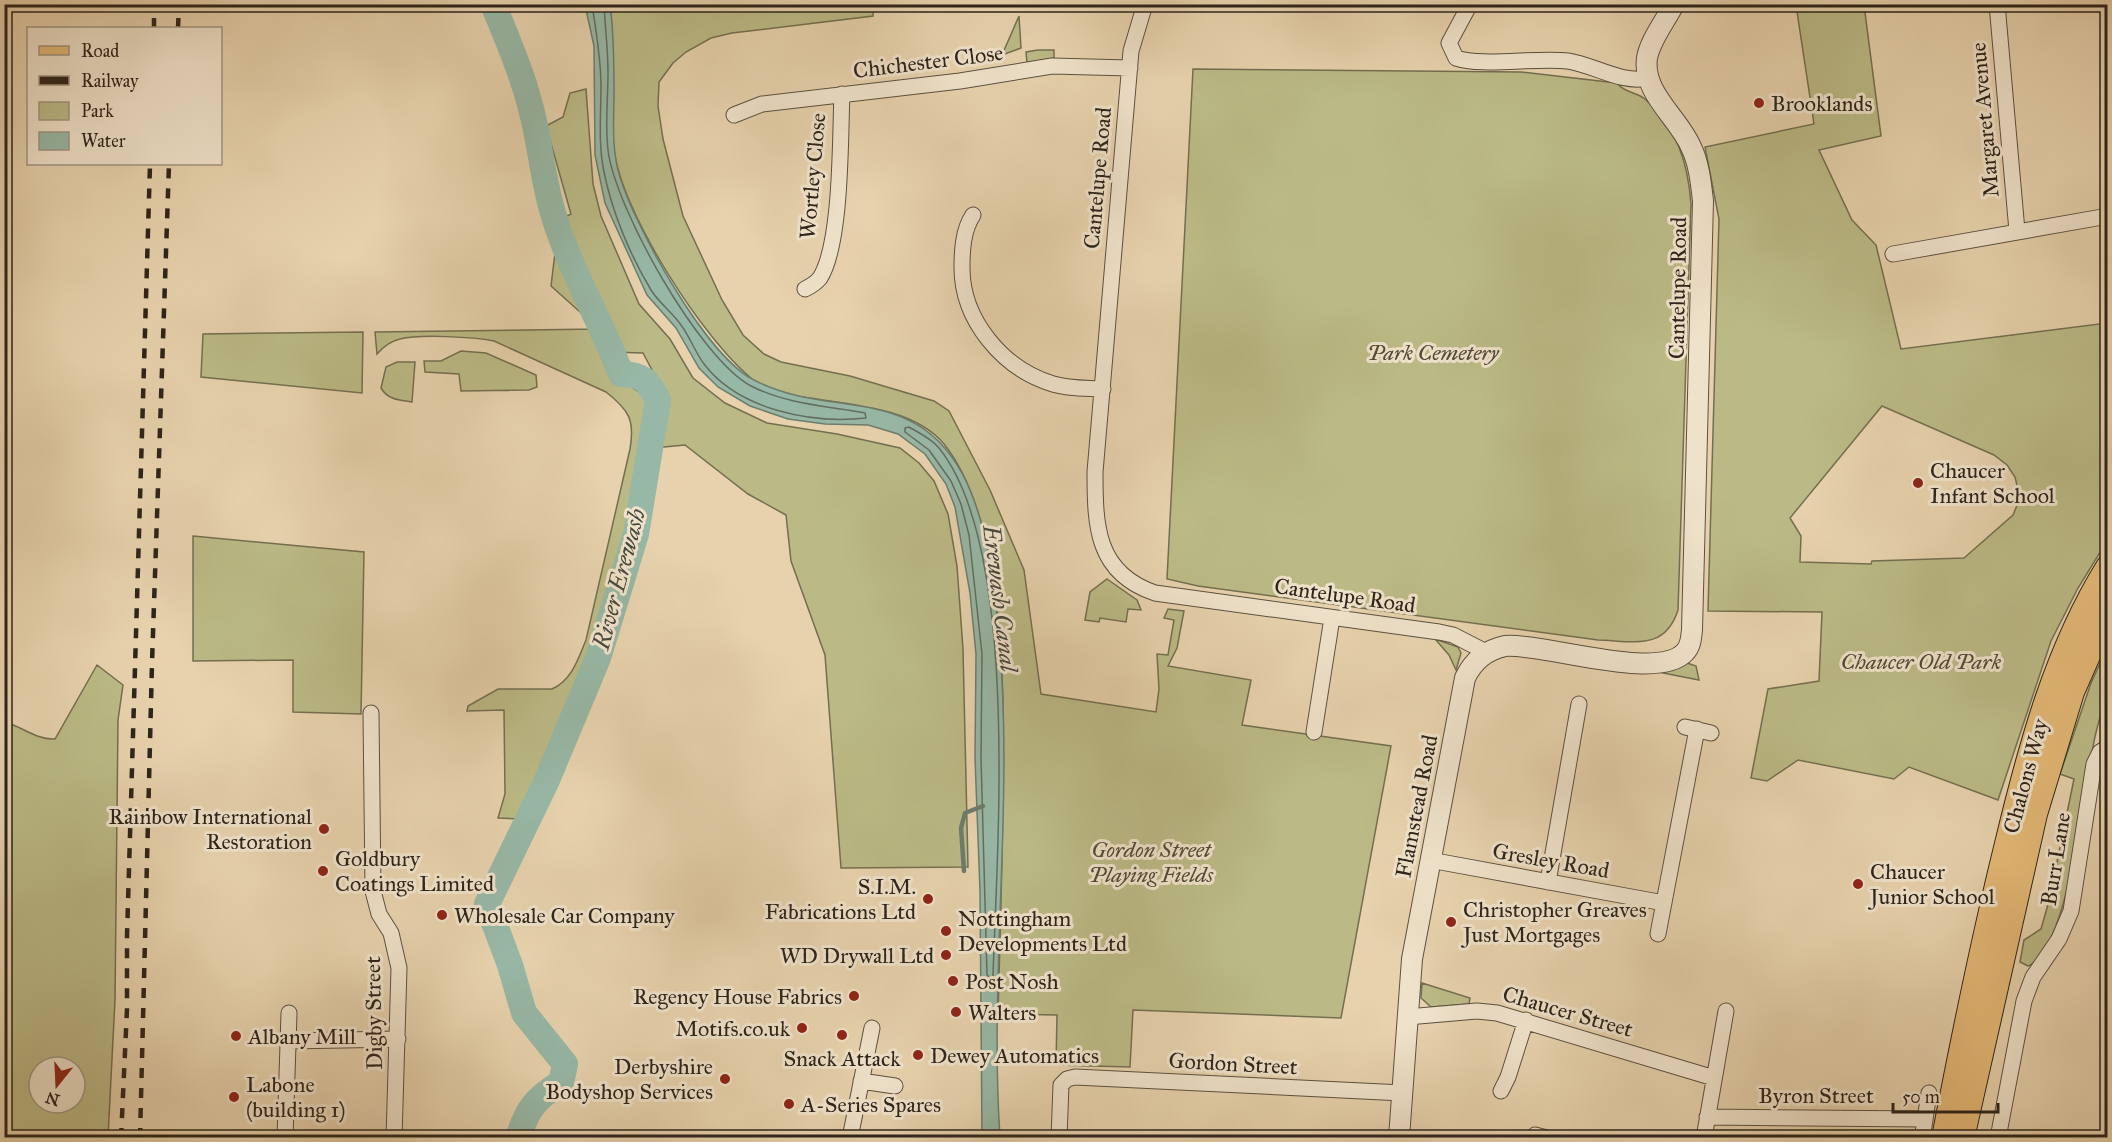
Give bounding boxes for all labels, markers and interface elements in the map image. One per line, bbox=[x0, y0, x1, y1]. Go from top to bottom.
legend bbox=[27, 27, 222, 165]
street label: Chichester Close bbox=[851, 39, 1005, 84]
text: Road bbox=[81, 40, 119, 62]
street label: Margaret Avenue bbox=[1964, 41, 2005, 199]
text: Railway bbox=[81, 70, 139, 92]
place label: Brooklands bbox=[1771, 90, 1872, 117]
marker: Brooklands bbox=[1752, 96, 1766, 110]
text: Park bbox=[81, 100, 114, 122]
street label: Cantelupe Road bbox=[1078, 106, 1117, 250]
street label: Wortley Close bbox=[794, 112, 831, 240]
text: Water bbox=[81, 130, 126, 152]
street label: Cantelupe Road bbox=[1663, 217, 1692, 359]
park label: Park Cemetery bbox=[1367, 339, 1499, 366]
place label: Chaucer Infant School bbox=[1930, 457, 2055, 509]
marker: Chaucer Infant School bbox=[1911, 476, 1925, 490]
water label: River Erewash bbox=[586, 505, 652, 654]
water label: Erewash Canal bbox=[976, 522, 1024, 676]
street label: Cantelupe Road bbox=[1273, 572, 1417, 619]
park label: Chaucer Old Park bbox=[1841, 648, 2002, 675]
street label: Chalons Way bbox=[1997, 715, 2054, 836]
street label: Flamstead Road bbox=[1389, 732, 1444, 880]
place label: Rainbow International Restoration bbox=[109, 803, 312, 855]
street label: Burr Lane bbox=[2035, 810, 2076, 908]
marker: Rainbow International Restoration bbox=[317, 822, 331, 836]
park label: Gordon Street Playing Fields bbox=[1089, 836, 1214, 888]
street label: Gresley Road bbox=[1490, 837, 1611, 884]
place label: Goldbury Coatings Limited bbox=[335, 845, 494, 897]
place label: Chaucer Junior School bbox=[1868, 858, 1995, 910]
marker: Goldbury Coatings Limited bbox=[316, 864, 330, 878]
place label: S.I.M. Fabrications Ltd bbox=[765, 873, 916, 925]
marker: Chaucer Junior School bbox=[1851, 877, 1865, 891]
marker: S.I.M. Fabrications Ltd bbox=[921, 892, 935, 906]
place label: Christopher Greaves Just Mortgages bbox=[1461, 896, 1647, 948]
place label: Wholesale Car Company bbox=[454, 902, 675, 929]
place label: Nottingham Developments Ltd bbox=[958, 905, 1127, 957]
marker: Wholesale Car Company bbox=[435, 908, 449, 922]
marker: Christopher Greaves Just Mortgages bbox=[1444, 915, 1458, 929]
marker: Nottingham Developments Ltd bbox=[939, 924, 953, 938]
place label: WD Drywall Ltd bbox=[780, 942, 934, 969]
marker: WD Drywall Ltd bbox=[939, 948, 953, 962]
street label: Digby Street bbox=[359, 956, 388, 1070]
place label: Post Nosh bbox=[965, 968, 1059, 995]
marker: Post Nosh bbox=[946, 974, 960, 988]
street label: Chaucer Street bbox=[1500, 980, 1636, 1043]
place label: Regency House Fabrics bbox=[633, 983, 842, 1010]
marker: Regency House Fabrics bbox=[847, 989, 861, 1003]
place label: Walters bbox=[968, 999, 1036, 1026]
marker: Walters bbox=[949, 1005, 963, 1019]
place label: Motifs.co.uk bbox=[676, 1015, 791, 1042]
marker: Motifs.co.uk bbox=[795, 1021, 809, 1035]
place label: Albany Mill bbox=[247, 1023, 356, 1050]
marker: Snack Attack bbox=[835, 1028, 849, 1042]
marker: Albany Mill bbox=[229, 1029, 243, 1043]
place label: Dewey Automatics bbox=[930, 1042, 1099, 1069]
place label: Snack Attack bbox=[783, 1045, 901, 1072]
street label: Gordon Street bbox=[1168, 1047, 1298, 1080]
marker: Dewey Automatics bbox=[911, 1048, 925, 1062]
place label: Derbyshire Bodyshop Services bbox=[545, 1053, 713, 1105]
north arrow bbox=[27, 1055, 87, 1115]
place label: Labone (building 1) bbox=[246, 1071, 345, 1123]
marker: Derbyshire Bodyshop Services bbox=[718, 1072, 732, 1086]
scale bar bbox=[1893, 1076, 1998, 1114]
street label: Byron Street bbox=[1758, 1082, 1874, 1109]
text: 50 m bbox=[1902, 1086, 1940, 1108]
text: N bbox=[43, 1088, 62, 1110]
marker: Labone (building 1) bbox=[227, 1090, 241, 1104]
place label: A-Series Spares bbox=[800, 1091, 941, 1118]
marker: A-Series Spares bbox=[782, 1097, 796, 1111]

